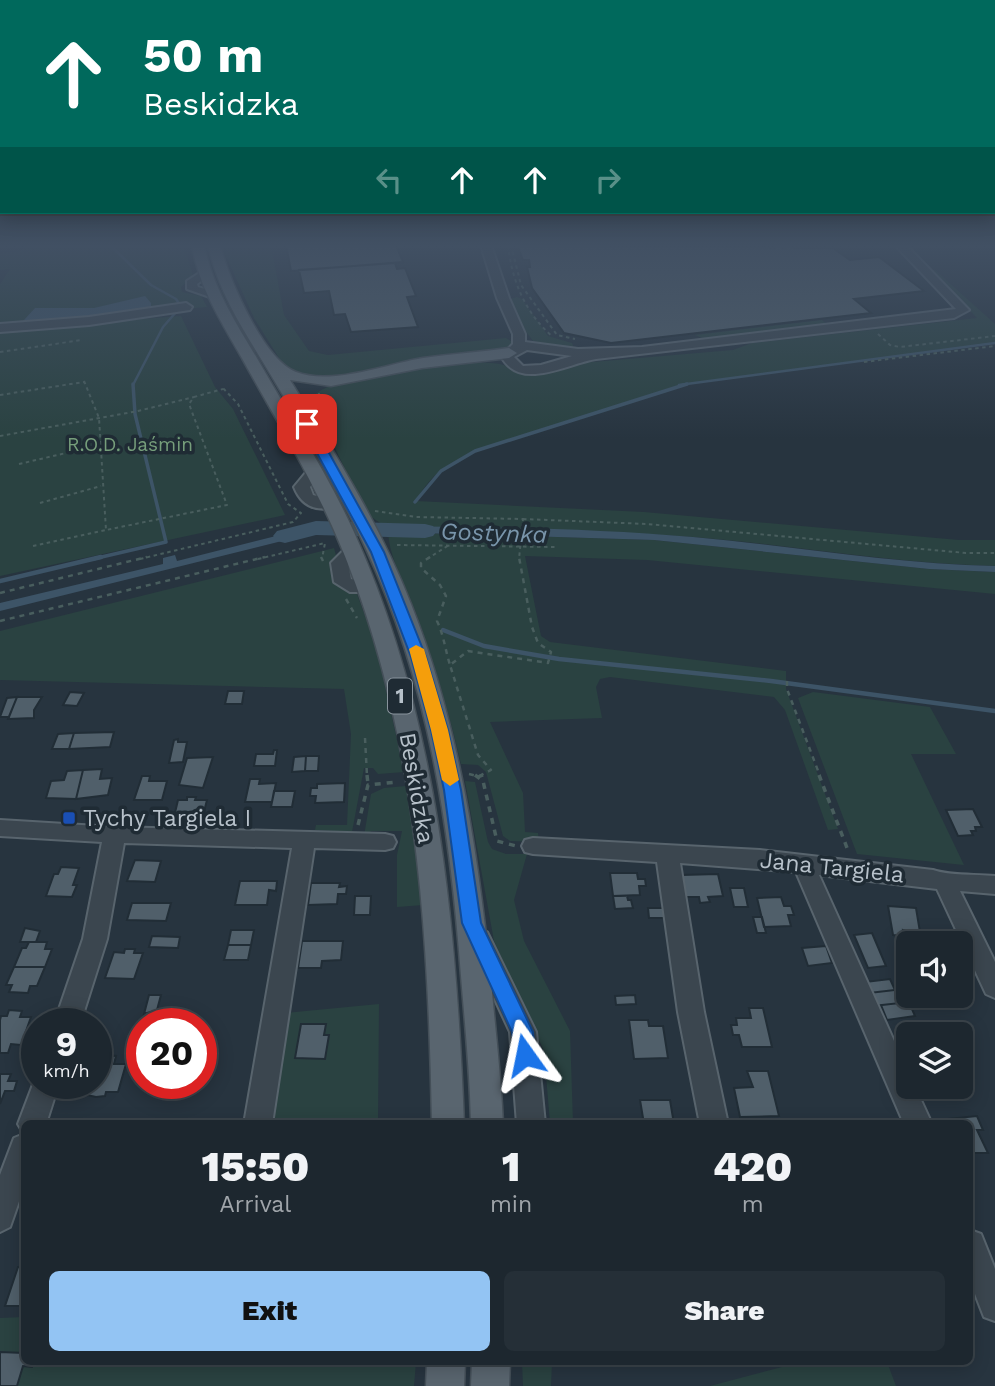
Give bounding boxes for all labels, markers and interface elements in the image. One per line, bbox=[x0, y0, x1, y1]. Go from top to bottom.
text: 50 m bbox=[143, 26, 263, 84]
icon: ahead bbox=[28, 28, 119, 119]
text: Beskidzka bbox=[143, 85, 299, 123]
icon: left bbox=[370, 161, 408, 199]
icon: ahead bbox=[443, 161, 481, 199]
icon: ahead bbox=[516, 161, 554, 199]
icon: right bbox=[589, 161, 627, 199]
pin bbox=[277, 394, 337, 454]
icon: arrive bbox=[288, 405, 326, 443]
park label: R.O.D. Jaśmin bbox=[67, 433, 193, 456]
water label: Gostynka bbox=[440, 517, 548, 549]
road number: 1 bbox=[388, 678, 412, 714]
street label: Beskidzka bbox=[393, 731, 440, 846]
place label: Tychy Targiela I bbox=[83, 805, 251, 832]
marker: Tychy Targiela I bbox=[61, 810, 77, 826]
street label: Jana Targiela bbox=[759, 847, 905, 888]
map controls bbox=[896, 931, 973, 1099]
button: sound bbox=[896, 931, 973, 1008]
speed limit sign: 20 bbox=[126, 1008, 217, 1099]
position arrow bbox=[488, 1018, 562, 1092]
button: layers bbox=[896, 1022, 973, 1099]
text: 9 bbox=[56, 1023, 77, 1065]
text: km/h bbox=[43, 1060, 90, 1081]
text: 15:50 bbox=[202, 1142, 309, 1191]
text: 1 bbox=[502, 1142, 520, 1191]
text: 420 bbox=[713, 1142, 792, 1191]
text: Arrival bbox=[220, 1191, 291, 1218]
text: min bbox=[490, 1191, 532, 1218]
text: m bbox=[742, 1191, 764, 1218]
button: Exit bbox=[49, 1271, 490, 1351]
button: Share bbox=[504, 1271, 945, 1351]

